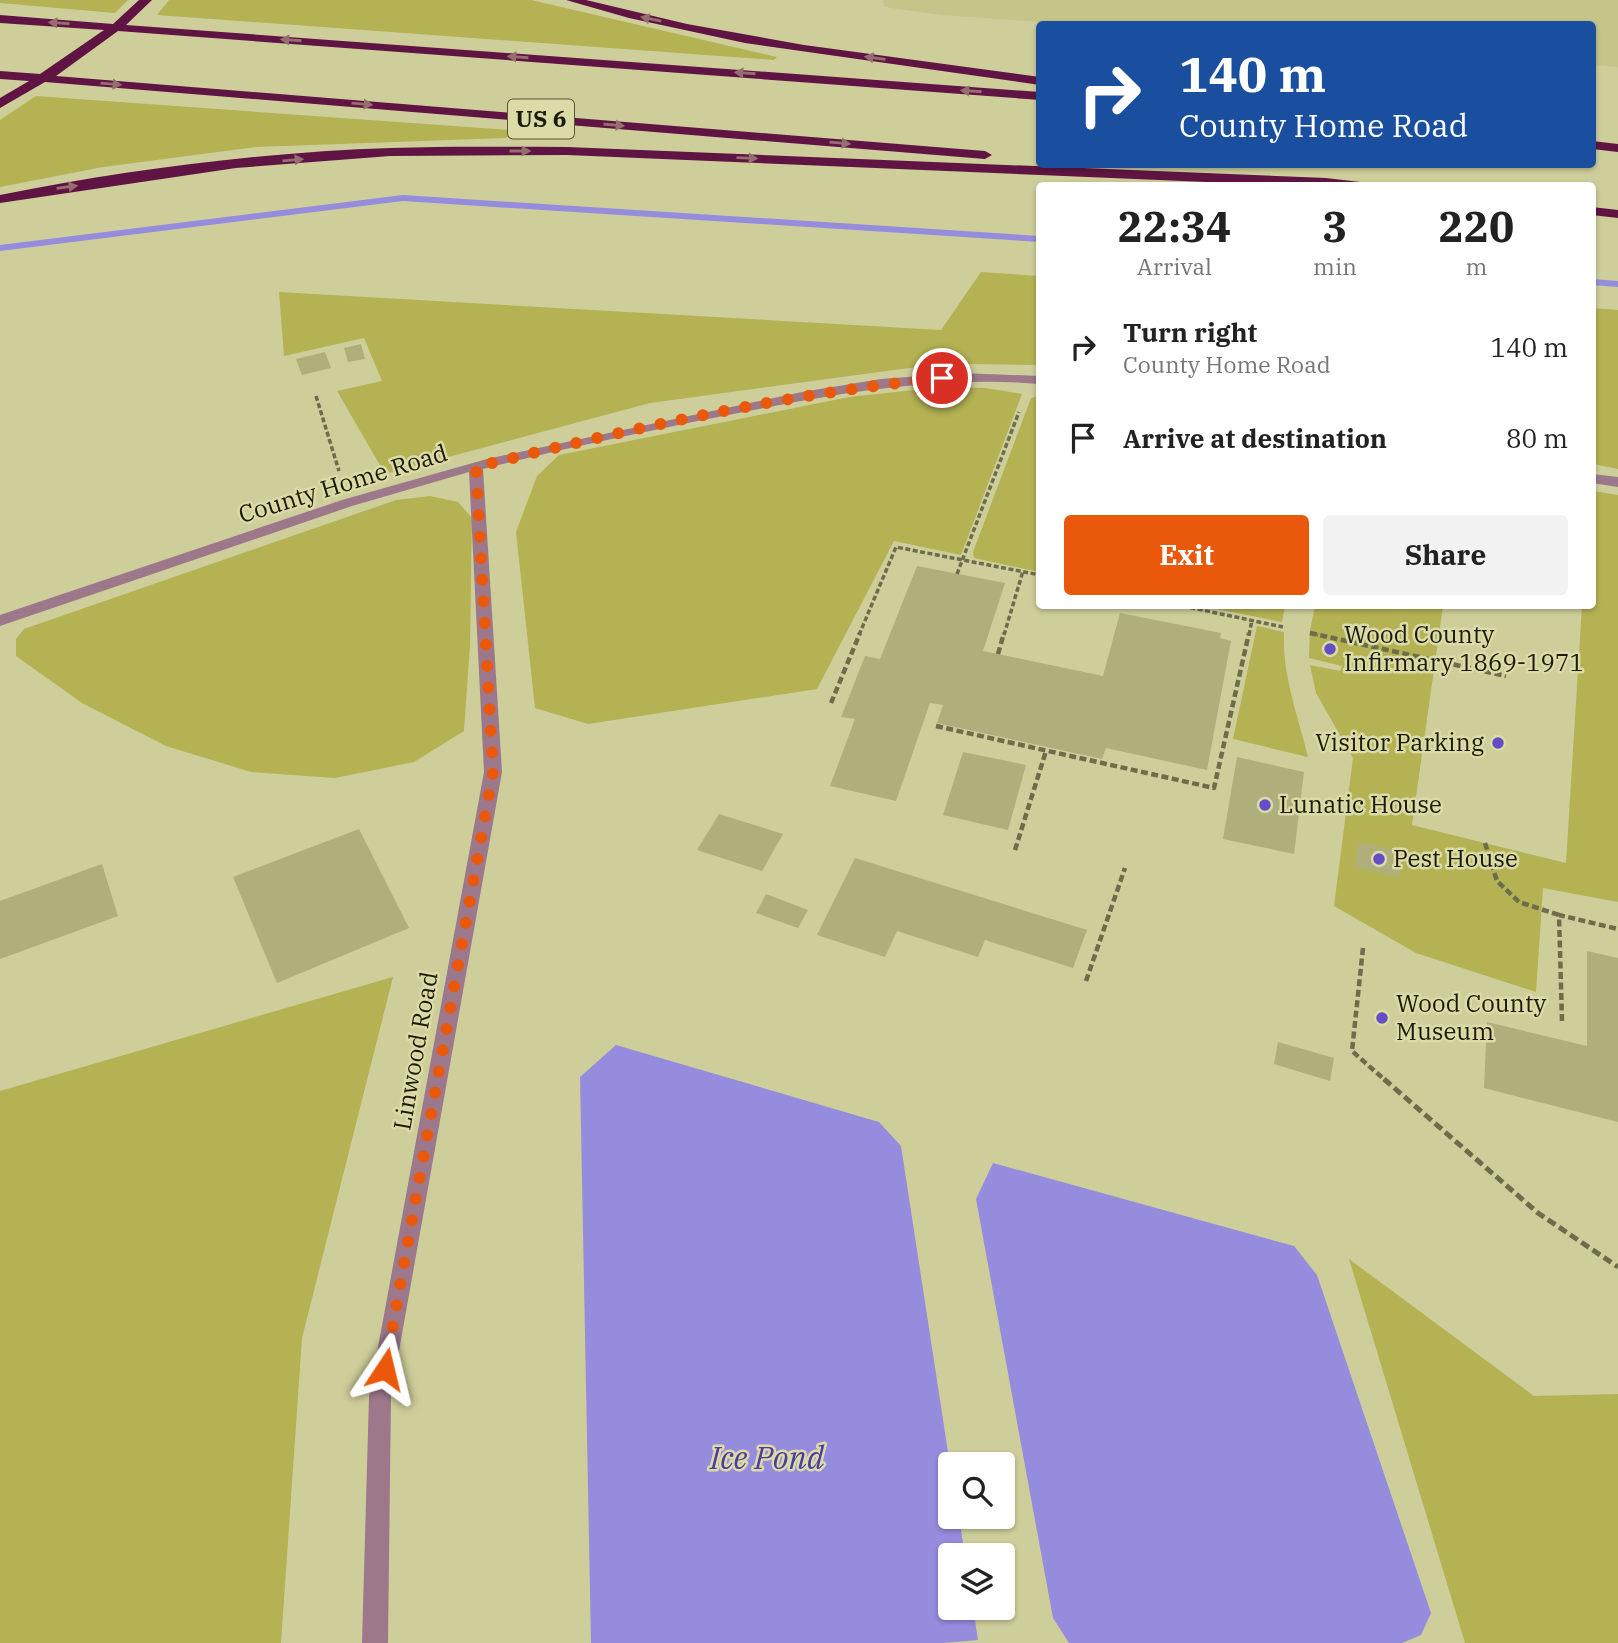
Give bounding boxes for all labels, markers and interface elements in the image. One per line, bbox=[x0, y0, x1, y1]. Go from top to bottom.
one-way arrow bbox=[640, 13, 662, 24]
one-way arrow bbox=[48, 17, 70, 28]
one-way arrow bbox=[280, 34, 302, 45]
text: 140 m bbox=[1179, 42, 1326, 105]
icon: right bbox=[1064, 49, 1155, 140]
one-way arrow bbox=[507, 51, 529, 62]
one-way arrow bbox=[864, 53, 886, 64]
one-way arrow bbox=[733, 67, 755, 78]
one-way arrow bbox=[100, 79, 122, 90]
one-way arrow bbox=[960, 85, 982, 96]
one-way arrow bbox=[352, 99, 374, 110]
road number: US 6 bbox=[508, 100, 574, 138]
text: County Home Road bbox=[1179, 104, 1468, 146]
one-way arrow bbox=[603, 120, 625, 131]
one-way arrow bbox=[829, 138, 851, 149]
one-way arrow bbox=[509, 145, 531, 157]
one-way arrow bbox=[737, 153, 759, 164]
one-way arrow bbox=[282, 154, 304, 165]
one-way arrow bbox=[56, 181, 78, 192]
text: 22:34 bbox=[1118, 199, 1231, 254]
text: 3 bbox=[1322, 199, 1348, 254]
text: 220 bbox=[1439, 199, 1514, 254]
text: Arrival bbox=[1137, 251, 1212, 281]
text: min bbox=[1313, 251, 1357, 281]
text: m bbox=[1465, 251, 1487, 281]
text: Turn right bbox=[1123, 315, 1257, 349]
icon: right bbox=[1064, 328, 1102, 366]
text: 140 m bbox=[1490, 330, 1568, 364]
pin bbox=[912, 348, 972, 408]
text: County Home Road bbox=[1123, 349, 1331, 379]
icon: arrive bbox=[923, 359, 961, 397]
icon: arrive bbox=[1064, 419, 1102, 457]
text: Arrive at destination bbox=[1123, 421, 1387, 455]
text: 80 m bbox=[1506, 421, 1568, 455]
street label: County Home Road bbox=[234, 436, 451, 530]
button: Exit bbox=[1064, 515, 1309, 595]
button: Share bbox=[1323, 515, 1568, 595]
place label: Wood County Infirmary 1869-1971 bbox=[1344, 618, 1584, 678]
marker: Wood County Infirmary 1869-1971 bbox=[1322, 641, 1338, 657]
place label: Visitor Parking bbox=[1315, 726, 1484, 758]
marker: Visitor Parking bbox=[1490, 735, 1506, 751]
place label: Lunatic House bbox=[1279, 788, 1442, 820]
marker: Lunatic House bbox=[1257, 797, 1273, 813]
place label: Pest House bbox=[1393, 842, 1518, 874]
marker: Pest House bbox=[1371, 851, 1387, 867]
street label: Linwood Road bbox=[385, 969, 445, 1133]
place label: Wood County Museum bbox=[1396, 987, 1546, 1047]
marker: Wood County Museum bbox=[1374, 1010, 1390, 1026]
position arrow bbox=[348, 1332, 422, 1406]
water label: Ice Pond bbox=[709, 1436, 825, 1478]
map controls bbox=[938, 1452, 1015, 1620]
button: search bbox=[938, 1452, 1015, 1529]
button: layers bbox=[938, 1543, 1015, 1620]

